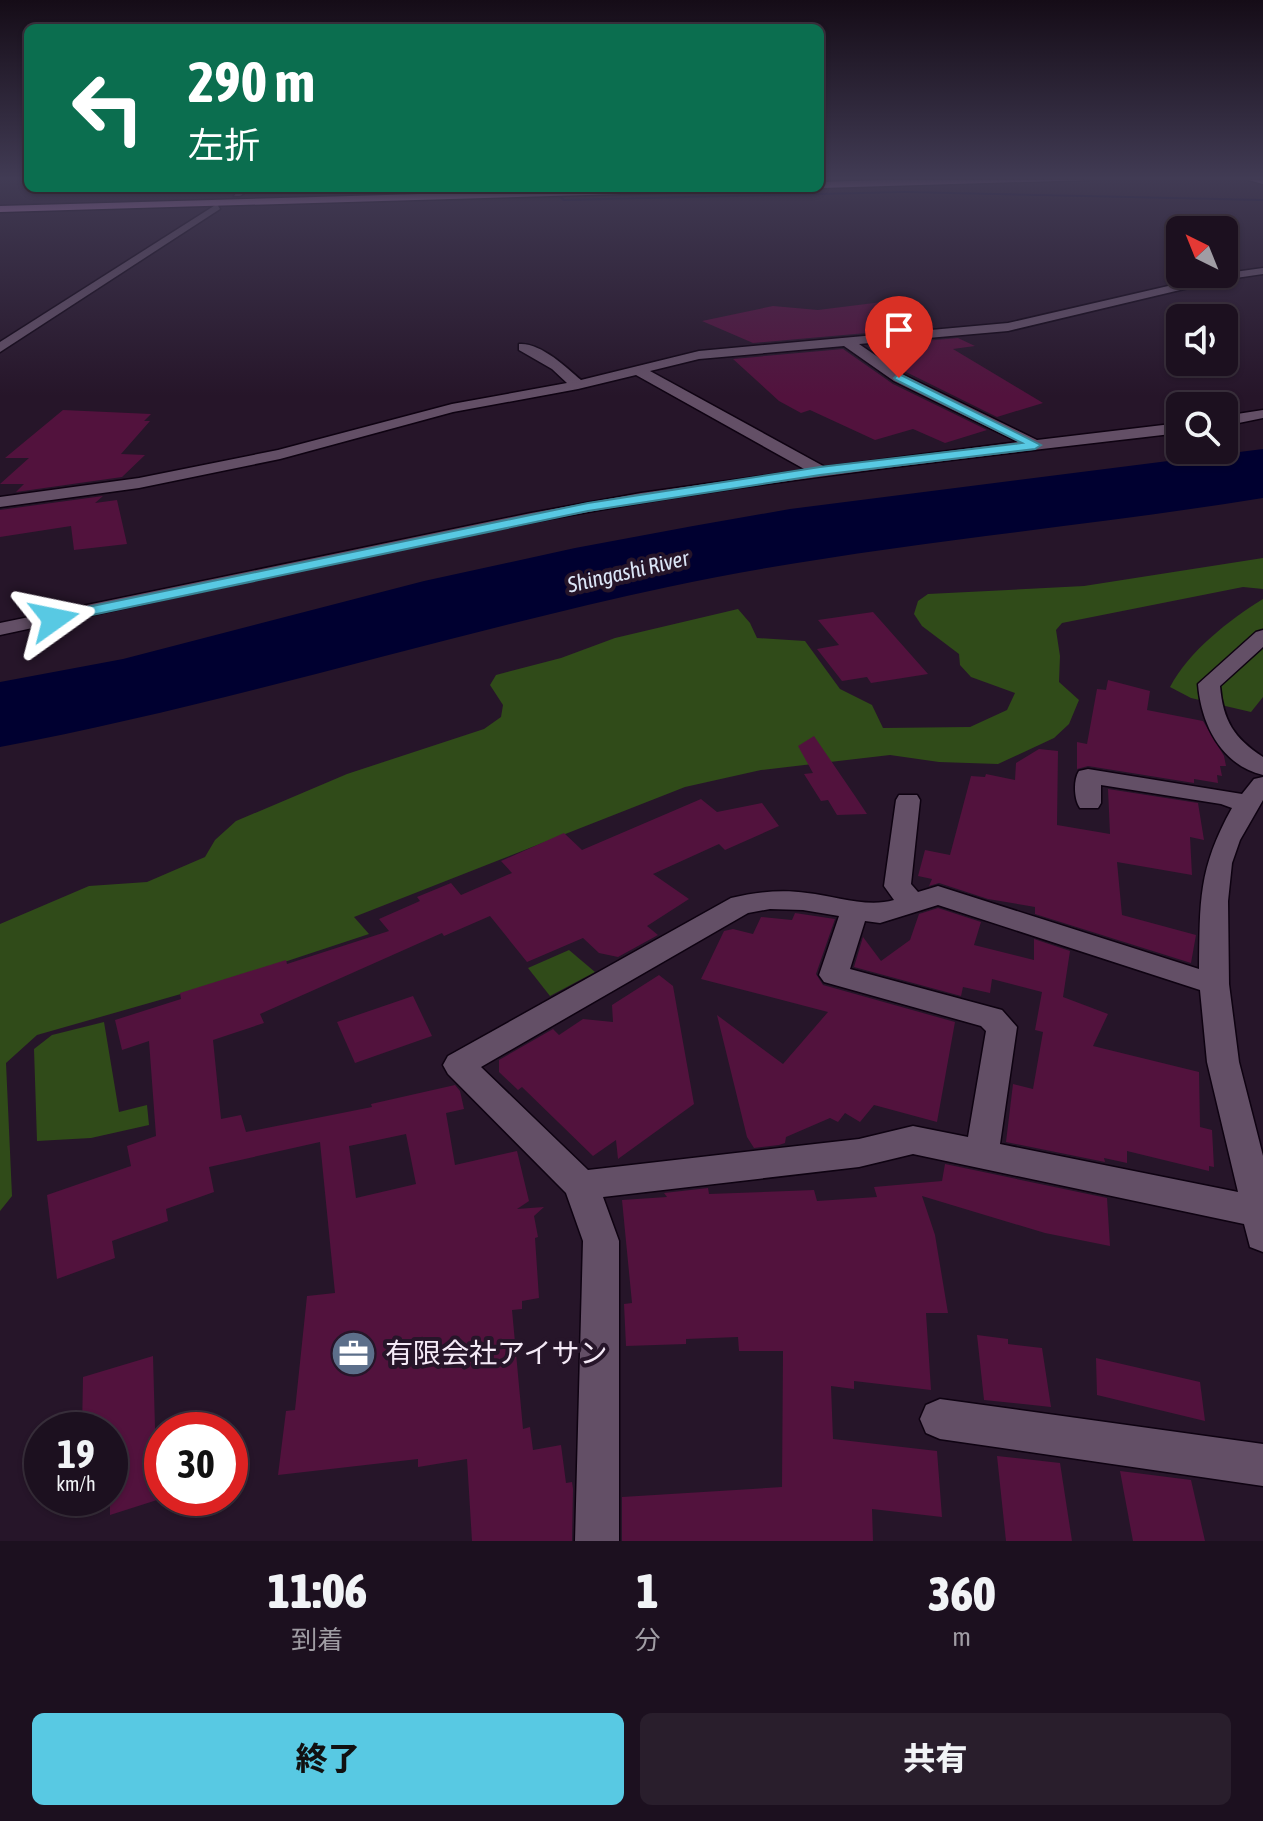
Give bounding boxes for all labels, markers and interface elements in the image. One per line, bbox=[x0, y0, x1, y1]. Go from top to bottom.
text: 290 m bbox=[188, 50, 315, 114]
icon: left bbox=[56, 56, 160, 160]
text: 左折 bbox=[188, 124, 260, 166]
north arrow bbox=[1166, 216, 1238, 288]
map controls bbox=[1166, 216, 1238, 464]
pin bbox=[865, 296, 933, 378]
button: sound bbox=[1166, 304, 1238, 376]
icon: arrive bbox=[877, 308, 921, 352]
button: search bbox=[1166, 392, 1238, 464]
water label: Shingashi River bbox=[564, 544, 693, 598]
position arrow bbox=[12, 577, 96, 661]
office icon: 有限会社アイサン bbox=[330, 1329, 378, 1377]
place label: 有限会社アイサン bbox=[385, 1337, 608, 1369]
speed limit sign: 30 bbox=[144, 1412, 248, 1516]
text: 19 bbox=[57, 1431, 95, 1476]
text: km/h bbox=[56, 1472, 96, 1495]
text: 11:06 bbox=[267, 1563, 367, 1618]
text: 1 bbox=[636, 1563, 659, 1618]
text: 360 bbox=[928, 1566, 996, 1621]
text: m bbox=[952, 1622, 971, 1652]
text: 到着 bbox=[291, 1625, 343, 1655]
text: 分 bbox=[635, 1625, 661, 1655]
button: 終了 bbox=[32, 1713, 624, 1805]
button: 共有 bbox=[640, 1713, 1231, 1805]

